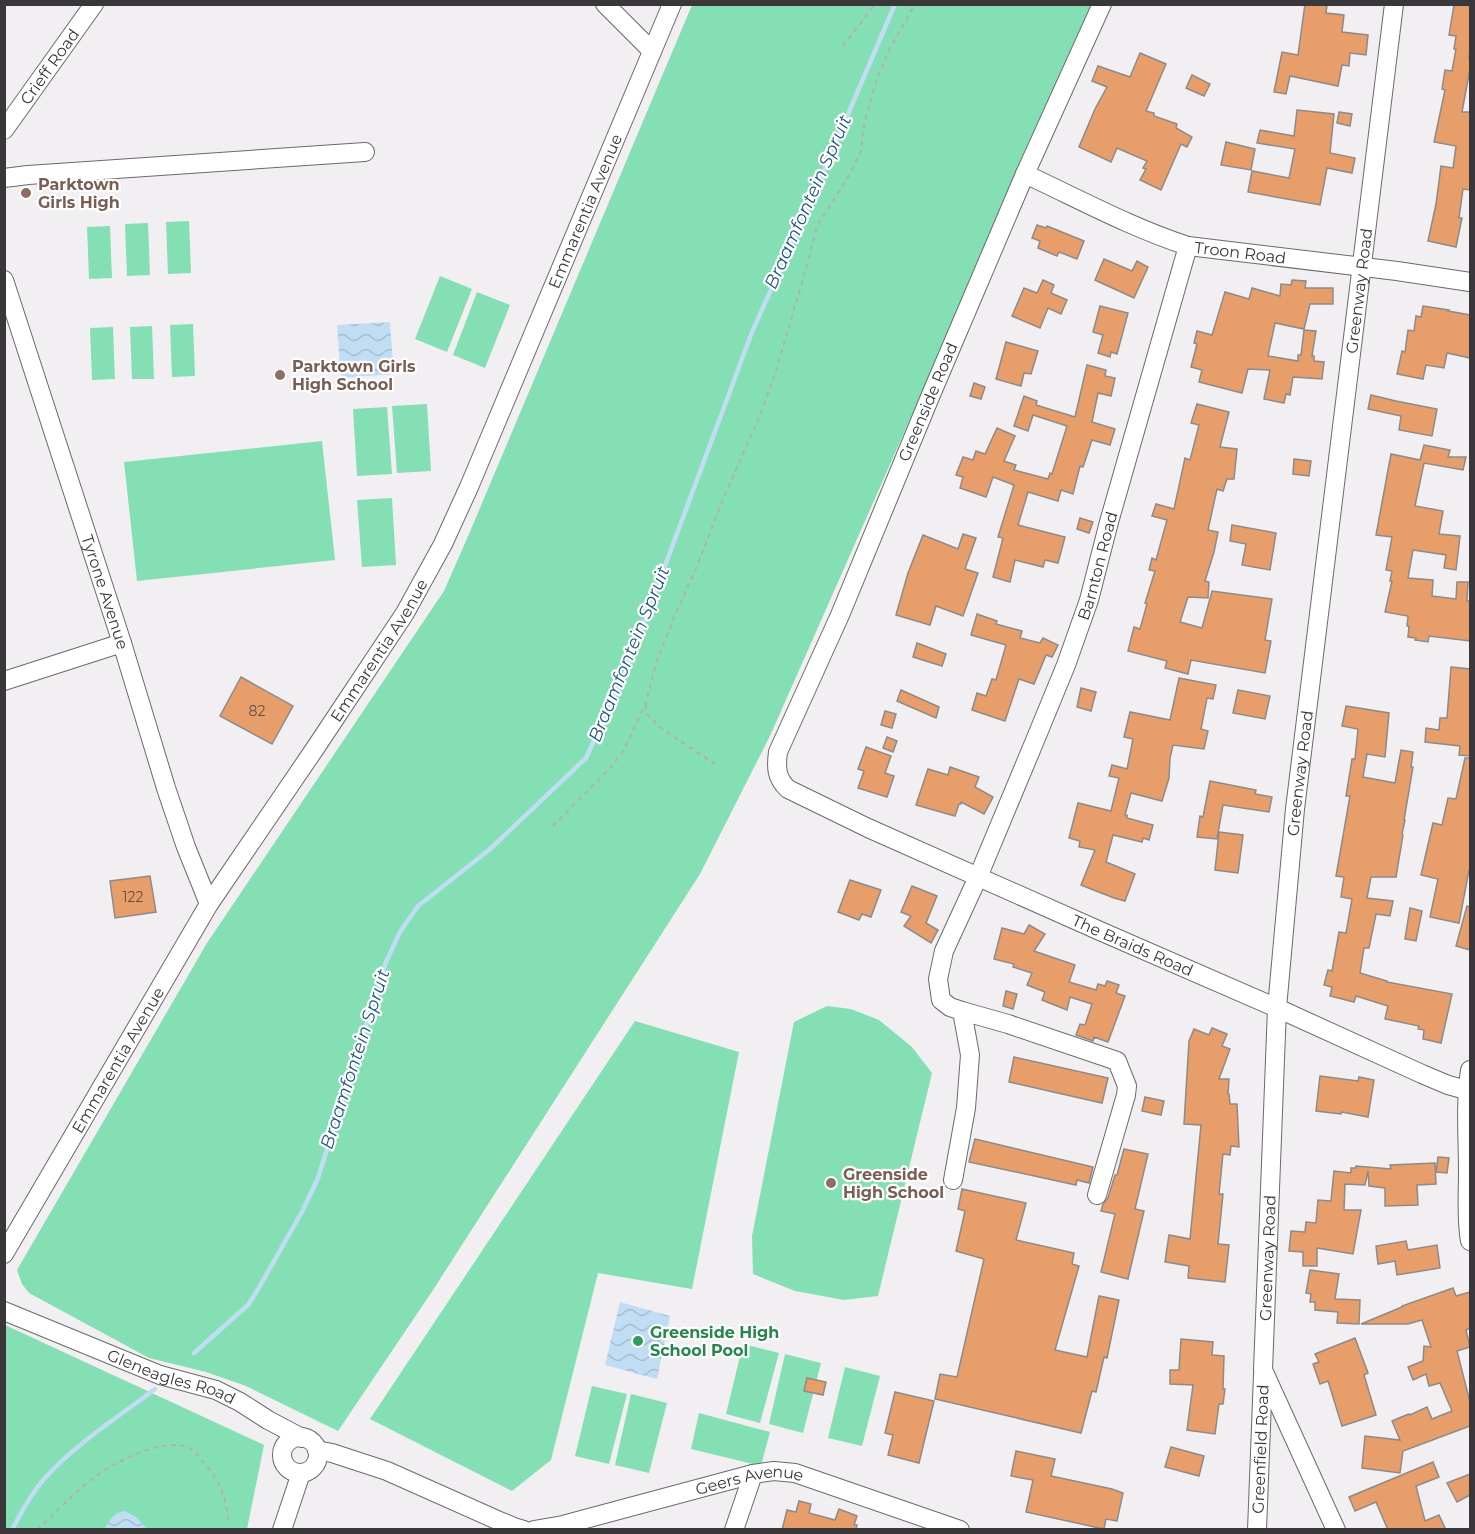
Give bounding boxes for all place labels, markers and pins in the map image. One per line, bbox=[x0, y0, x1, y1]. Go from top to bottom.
place label: Parktown Girls High bbox=[38, 175, 120, 212]
marker: Parktown Girls High bbox=[19, 186, 33, 200]
place label: Parktown Girls High School bbox=[292, 357, 416, 394]
marker: Parktown Girls High School bbox=[273, 368, 287, 382]
place label: Greenside High School bbox=[843, 1165, 944, 1202]
marker: Greenside High School bbox=[824, 1176, 838, 1190]
place label: Greenside High School Pool bbox=[650, 1323, 779, 1360]
marker: Greenside High School Pool bbox=[631, 1334, 645, 1348]

